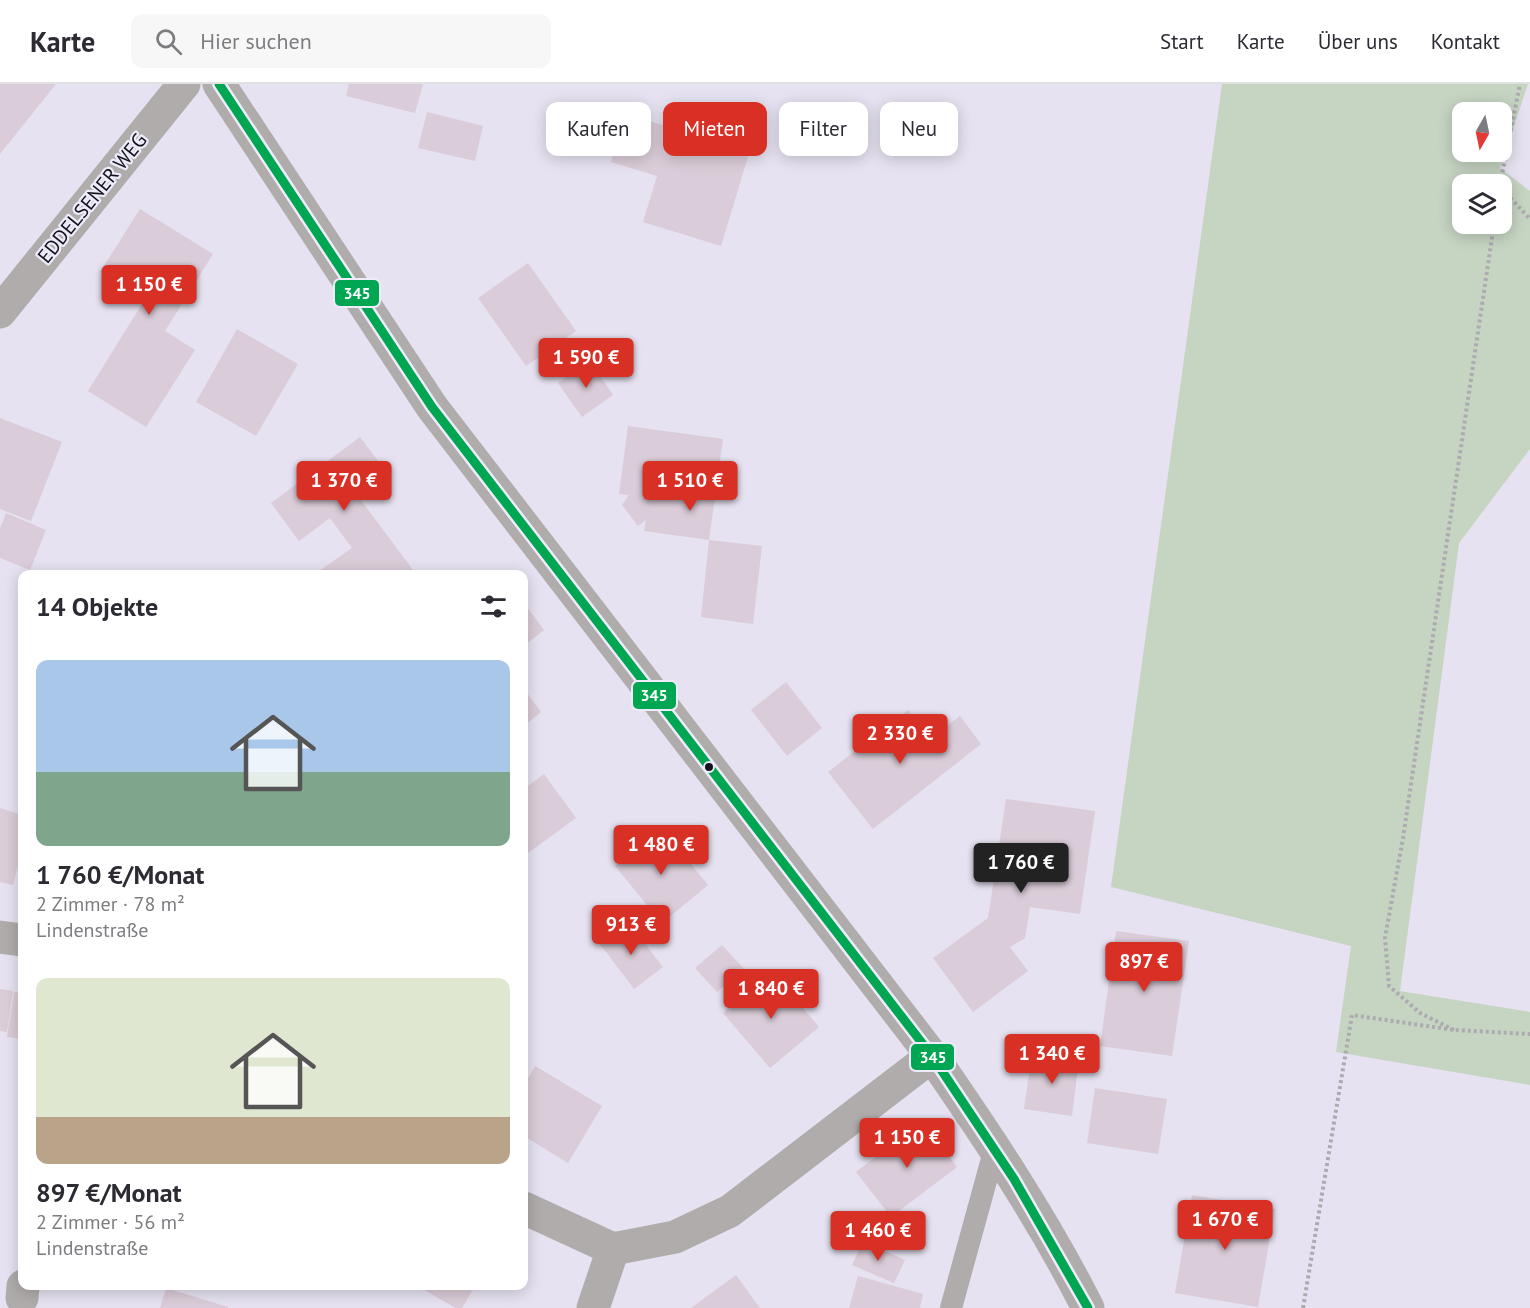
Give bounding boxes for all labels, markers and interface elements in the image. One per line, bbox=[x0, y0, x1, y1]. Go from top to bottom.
search box bbox=[131, 14, 551, 68]
text: Karte bbox=[30, 23, 95, 60]
icon: search bbox=[152, 25, 185, 58]
text: Hier suchen bbox=[200, 27, 312, 55]
text: Start bbox=[1160, 28, 1204, 55]
text: Karte bbox=[1237, 28, 1285, 55]
text: Über uns bbox=[1318, 28, 1398, 55]
text: Kontakt bbox=[1431, 28, 1500, 55]
chip: Kaufen bbox=[546, 102, 651, 156]
chip: Mieten bbox=[663, 102, 767, 156]
chip: Filter bbox=[779, 102, 868, 156]
chip: Neu bbox=[880, 102, 958, 156]
north arrow bbox=[1452, 102, 1512, 162]
map controls bbox=[1452, 102, 1512, 234]
street label: EDDELSENER WEG bbox=[32, 128, 152, 268]
button: layers bbox=[1452, 174, 1512, 234]
pin: 1 150 € bbox=[94, 265, 204, 316]
text: 1 150 € bbox=[116, 271, 182, 297]
line badge: 345 bbox=[334, 279, 380, 307]
text: 345 bbox=[343, 283, 371, 303]
pin: 1 590 € bbox=[531, 338, 641, 389]
text: 1 590 € bbox=[553, 344, 619, 370]
pin: 1 370 € bbox=[289, 461, 399, 512]
pin: 1 510 € bbox=[635, 461, 745, 512]
text: 1 370 € bbox=[311, 467, 377, 493]
text: 1 510 € bbox=[657, 467, 723, 493]
text: 14 Objekte bbox=[36, 590, 158, 623]
icon: filters bbox=[477, 590, 510, 623]
line badge: 345 bbox=[632, 681, 677, 710]
text: 345 bbox=[640, 685, 668, 705]
icon: home bbox=[219, 699, 327, 807]
pin: 2 330 € bbox=[845, 714, 955, 765]
text: 2 330 € bbox=[867, 720, 933, 746]
unlabelled marker bbox=[703, 761, 715, 773]
pin: 1 480 € bbox=[606, 825, 716, 876]
text: 1 480 € bbox=[628, 831, 694, 857]
pin: 1 760 € bbox=[966, 843, 1076, 894]
text: 1 760 € bbox=[988, 849, 1054, 875]
text: 1 760 €/Monat bbox=[36, 858, 204, 891]
text: 2 Zimmer · 78 m² bbox=[36, 891, 185, 917]
pin: 913 € bbox=[589, 905, 673, 956]
text: 913 € bbox=[606, 911, 656, 937]
text: Lindenstraße bbox=[36, 917, 148, 943]
pin: 897 € bbox=[1102, 942, 1186, 993]
text: 897 € bbox=[1119, 948, 1169, 974]
pin: 1 840 € bbox=[716, 969, 826, 1020]
text: 1 840 € bbox=[738, 975, 804, 1001]
icon: home bbox=[219, 1017, 327, 1125]
pin: 1 340 € bbox=[997, 1034, 1107, 1085]
text: 1 340 € bbox=[1019, 1040, 1085, 1066]
line badge: 345 bbox=[910, 1043, 955, 1071]
text: 345 bbox=[919, 1047, 947, 1067]
pin: 1 150 € bbox=[852, 1118, 962, 1169]
text: 1 150 € bbox=[874, 1124, 940, 1150]
text: 897 €/Monat bbox=[36, 1176, 182, 1209]
pin: 1 670 € bbox=[1170, 1200, 1280, 1251]
text: 1 670 € bbox=[1192, 1206, 1258, 1232]
text: 2 Zimmer · 56 m² bbox=[36, 1209, 185, 1235]
pin: 1 460 € bbox=[823, 1211, 933, 1262]
text: 1 460 € bbox=[845, 1217, 911, 1243]
text: Lindenstraße bbox=[36, 1235, 148, 1261]

